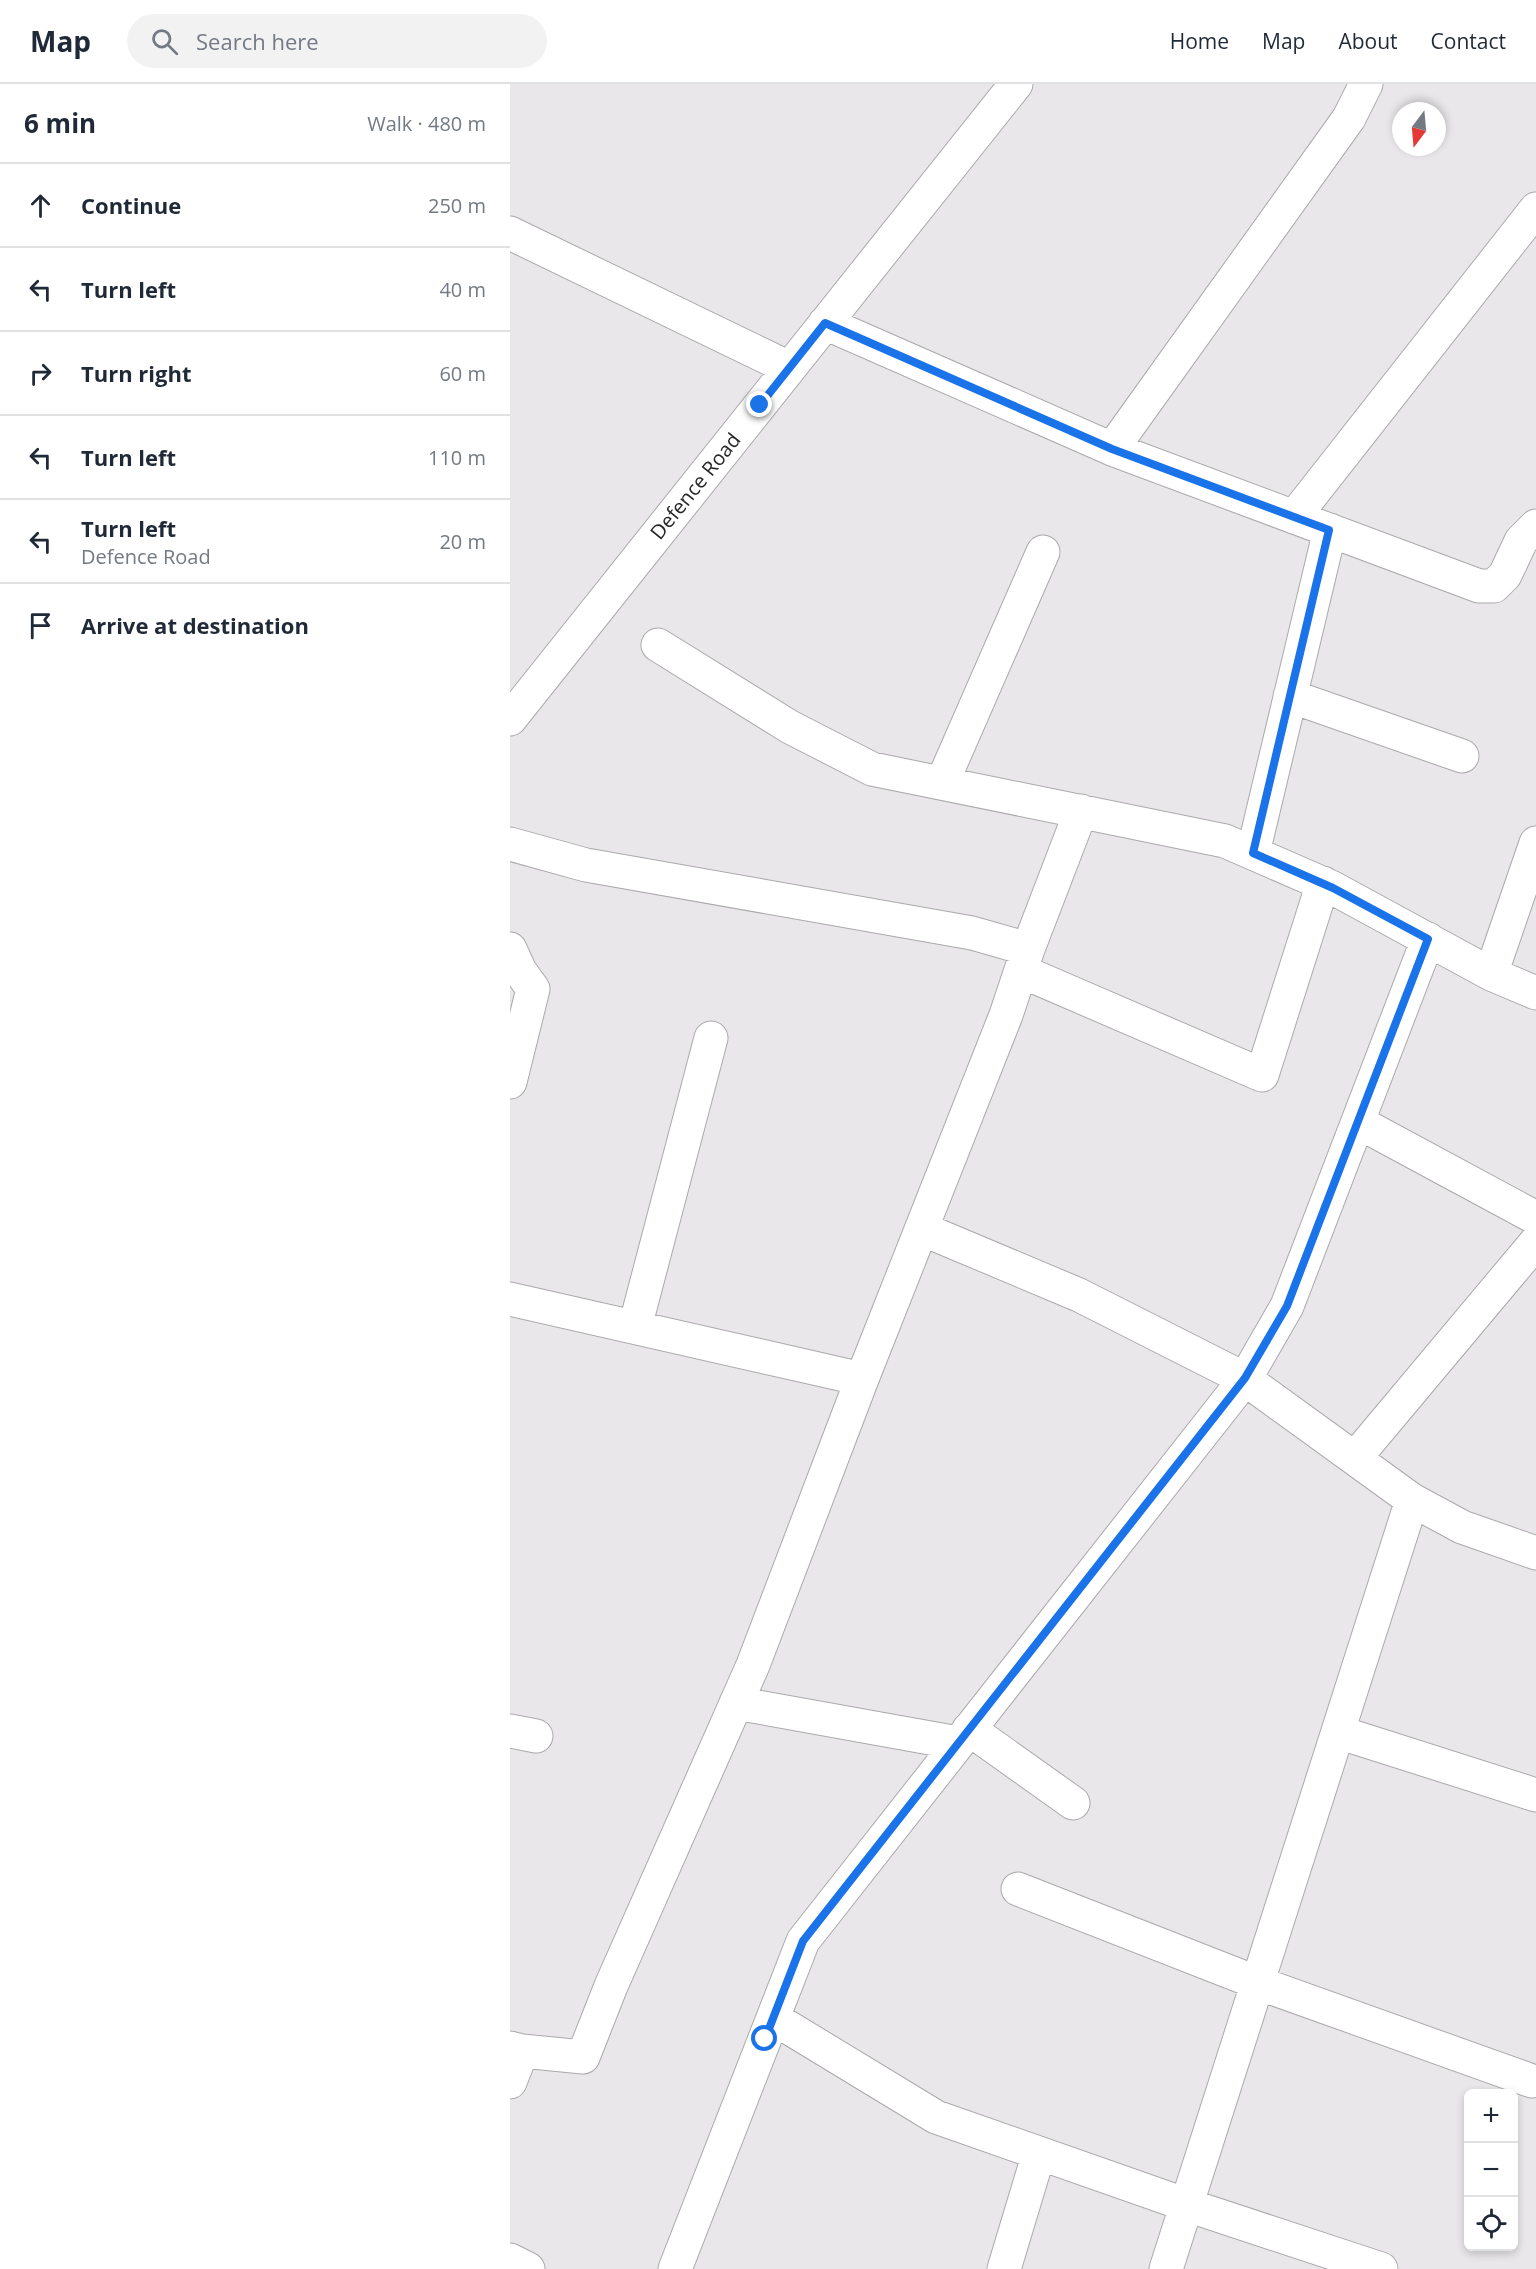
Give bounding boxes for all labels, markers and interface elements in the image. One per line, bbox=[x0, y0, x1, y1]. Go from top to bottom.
search box bbox=[127, 14, 547, 68]
text: Map bbox=[30, 22, 91, 60]
icon: search bbox=[148, 25, 181, 58]
text: Search here bbox=[196, 26, 319, 56]
text: Home bbox=[1170, 27, 1229, 55]
text: Map bbox=[1262, 27, 1305, 55]
text: About bbox=[1338, 27, 1398, 55]
text: Contact bbox=[1431, 27, 1506, 55]
north arrow bbox=[1392, 102, 1446, 156]
text: 6 min bbox=[24, 105, 96, 141]
text: Walk · 480 m bbox=[367, 110, 486, 137]
icon: ahead bbox=[24, 189, 57, 222]
text: Continue bbox=[81, 190, 181, 220]
text: 250 m bbox=[428, 192, 486, 219]
icon: left bbox=[24, 273, 57, 306]
text: Turn left bbox=[81, 274, 176, 304]
text: 40 m bbox=[439, 276, 486, 303]
icon: right bbox=[24, 357, 57, 390]
text: Turn right bbox=[81, 358, 192, 388]
text: 60 m bbox=[439, 360, 486, 387]
route end bbox=[746, 391, 772, 417]
street label: Defence Road bbox=[644, 427, 746, 545]
icon: left bbox=[24, 441, 57, 474]
text: Turn left bbox=[81, 442, 176, 472]
text: 110 m bbox=[428, 444, 486, 471]
text: Turn left bbox=[81, 513, 176, 543]
icon: left bbox=[24, 525, 57, 558]
text: 20 m bbox=[439, 528, 486, 555]
text: Defence Road bbox=[81, 543, 211, 570]
icon: arrive bbox=[24, 609, 57, 642]
text: Arrive at destination bbox=[81, 610, 309, 640]
route start bbox=[751, 2025, 777, 2051]
map controls bbox=[1464, 2089, 1518, 2251]
button: + bbox=[1464, 2089, 1518, 2143]
button: − bbox=[1464, 2143, 1518, 2197]
button: locate bbox=[1464, 2197, 1518, 2251]

